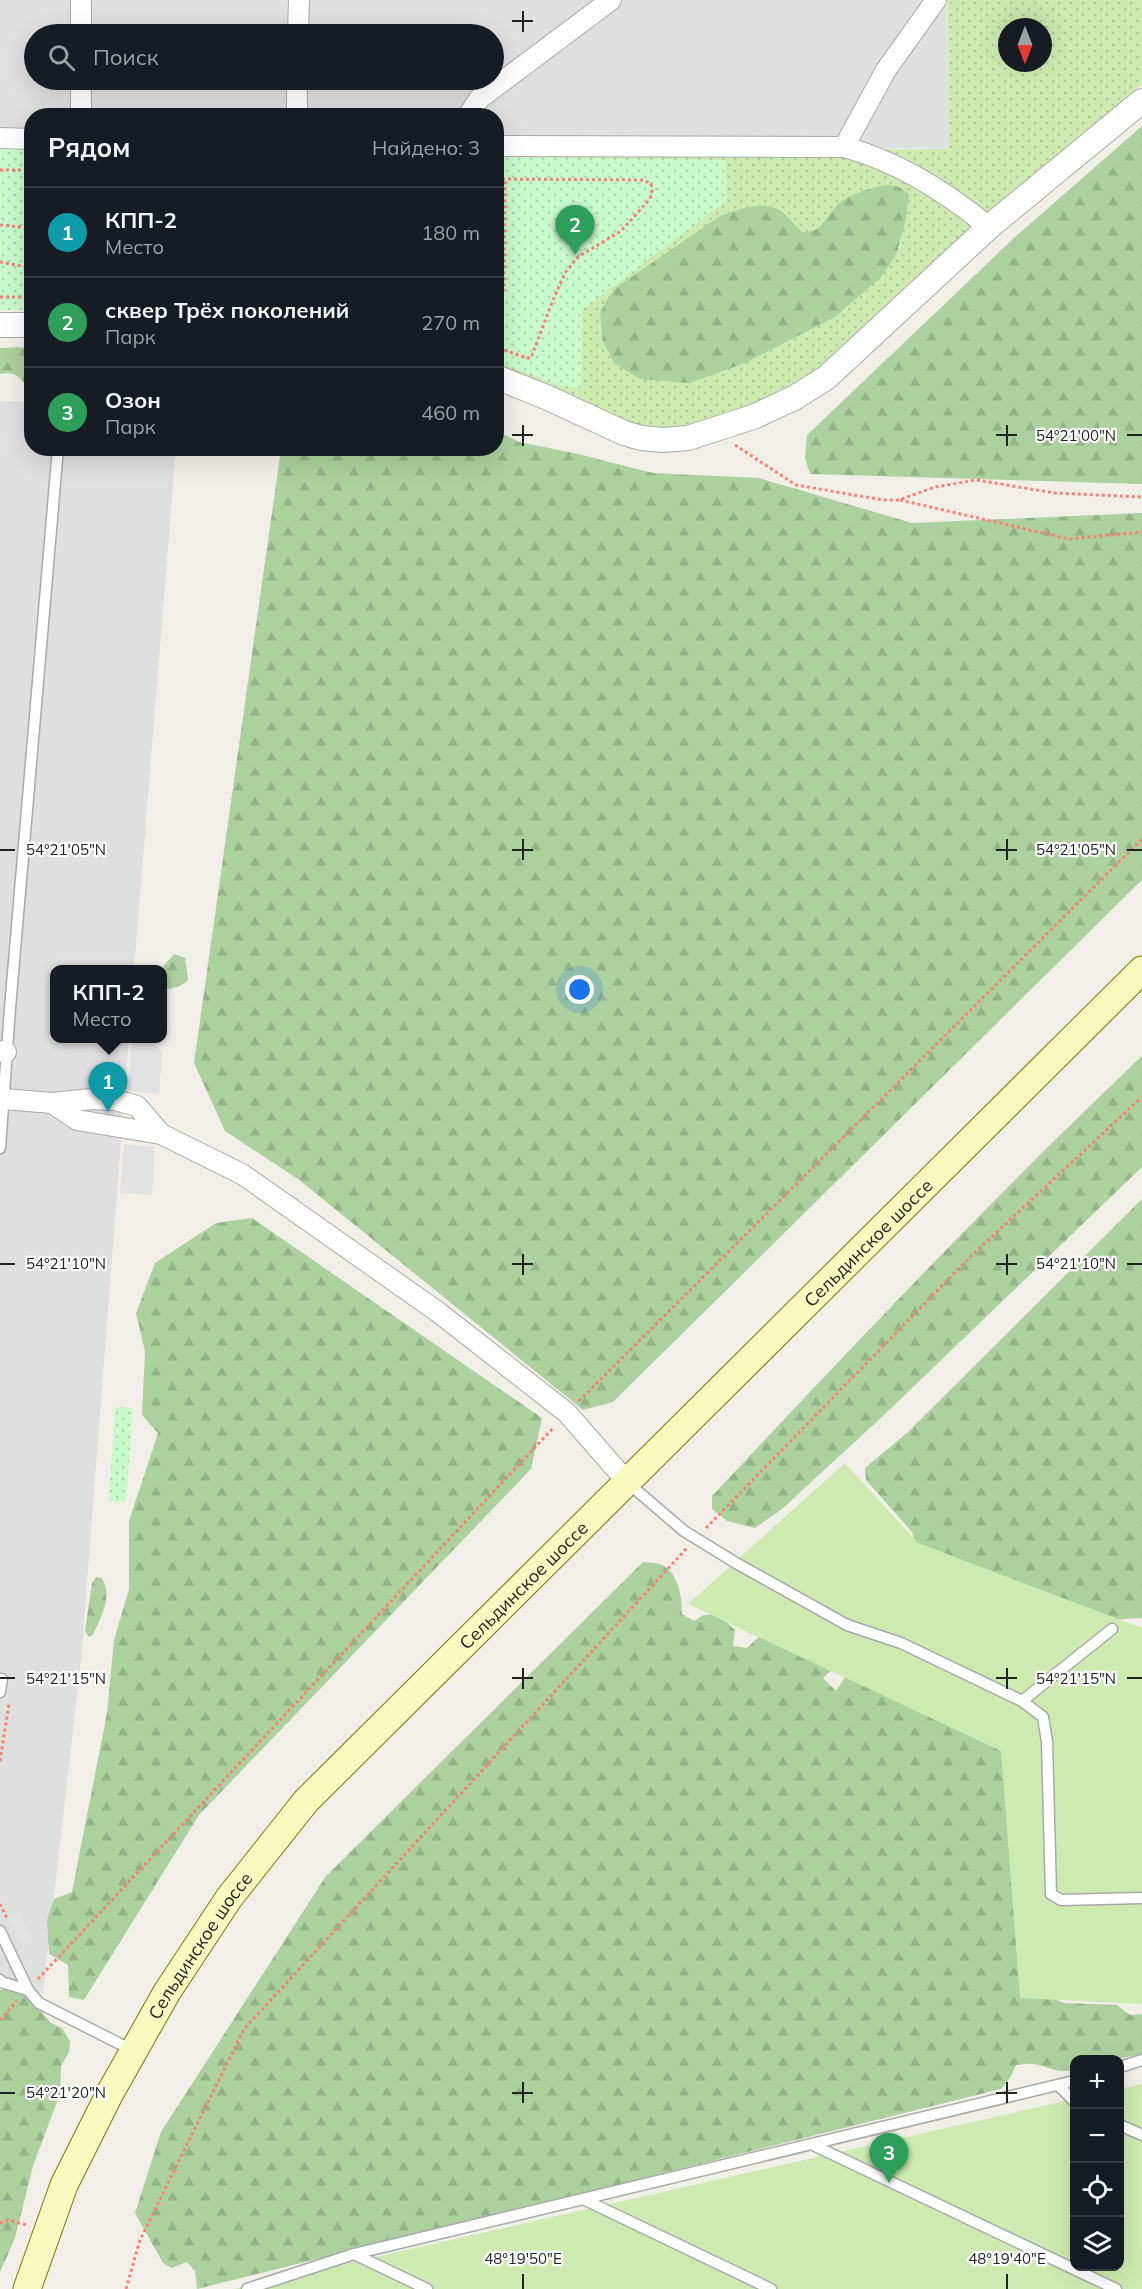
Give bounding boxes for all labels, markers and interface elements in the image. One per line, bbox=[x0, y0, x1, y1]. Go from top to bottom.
north arrow bbox=[998, 18, 1052, 72]
search box bbox=[24, 24, 504, 90]
icon: search bbox=[45, 41, 78, 74]
text: Поиск bbox=[93, 43, 159, 71]
text: Рядом bbox=[48, 131, 131, 164]
text: Найдено: 3 bbox=[372, 135, 480, 160]
text: КПП-2 bbox=[105, 206, 177, 234]
pin: 2 bbox=[556, 206, 594, 255]
text: 1 bbox=[62, 220, 74, 245]
text: 180 m bbox=[421, 220, 480, 245]
text: Место bbox=[105, 234, 164, 259]
text: сквер Трёх поколений bbox=[105, 296, 349, 324]
text: 2 bbox=[62, 310, 74, 335]
text: 270 m bbox=[421, 310, 480, 335]
text: Парк bbox=[105, 324, 155, 349]
text: Озон bbox=[105, 386, 161, 414]
text: 3 bbox=[62, 400, 74, 425]
text: 460 m bbox=[421, 400, 480, 425]
text: Парк bbox=[105, 414, 155, 439]
text: 54°21'00"N bbox=[1036, 426, 1116, 445]
text: 54°21'05"N bbox=[26, 840, 106, 859]
text: 54°21'05"N bbox=[1036, 840, 1116, 859]
popup bbox=[50, 965, 167, 1043]
your location bbox=[565, 975, 594, 1004]
text: КПП-2 bbox=[73, 978, 144, 1006]
text: Место bbox=[73, 1006, 132, 1031]
pin: 1 bbox=[88, 1062, 128, 1112]
street label: Сельдинское шоссе bbox=[799, 1174, 937, 1311]
text: 54°21'10"N bbox=[26, 1254, 106, 1273]
text: 54°21'10"N bbox=[1036, 1254, 1116, 1273]
street label: Сельдинское шоссе bbox=[454, 1516, 592, 1654]
text: 54°21'15"N bbox=[26, 1669, 106, 1688]
text: 54°21'15"N bbox=[1036, 1669, 1116, 1688]
street label: Сельдинское шоссе bbox=[143, 1867, 257, 2023]
map controls bbox=[1070, 2055, 1124, 2271]
button: + bbox=[1070, 2055, 1124, 2109]
text: 54°21'20"N bbox=[26, 2083, 106, 2102]
button: − bbox=[1070, 2109, 1124, 2163]
pin: 3 bbox=[870, 2134, 908, 2183]
button: locate bbox=[1070, 2163, 1124, 2217]
button: layers bbox=[1070, 2217, 1124, 2271]
text: 48°19'50"E bbox=[484, 2249, 562, 2268]
text: 48°19'40"E bbox=[968, 2249, 1046, 2268]

